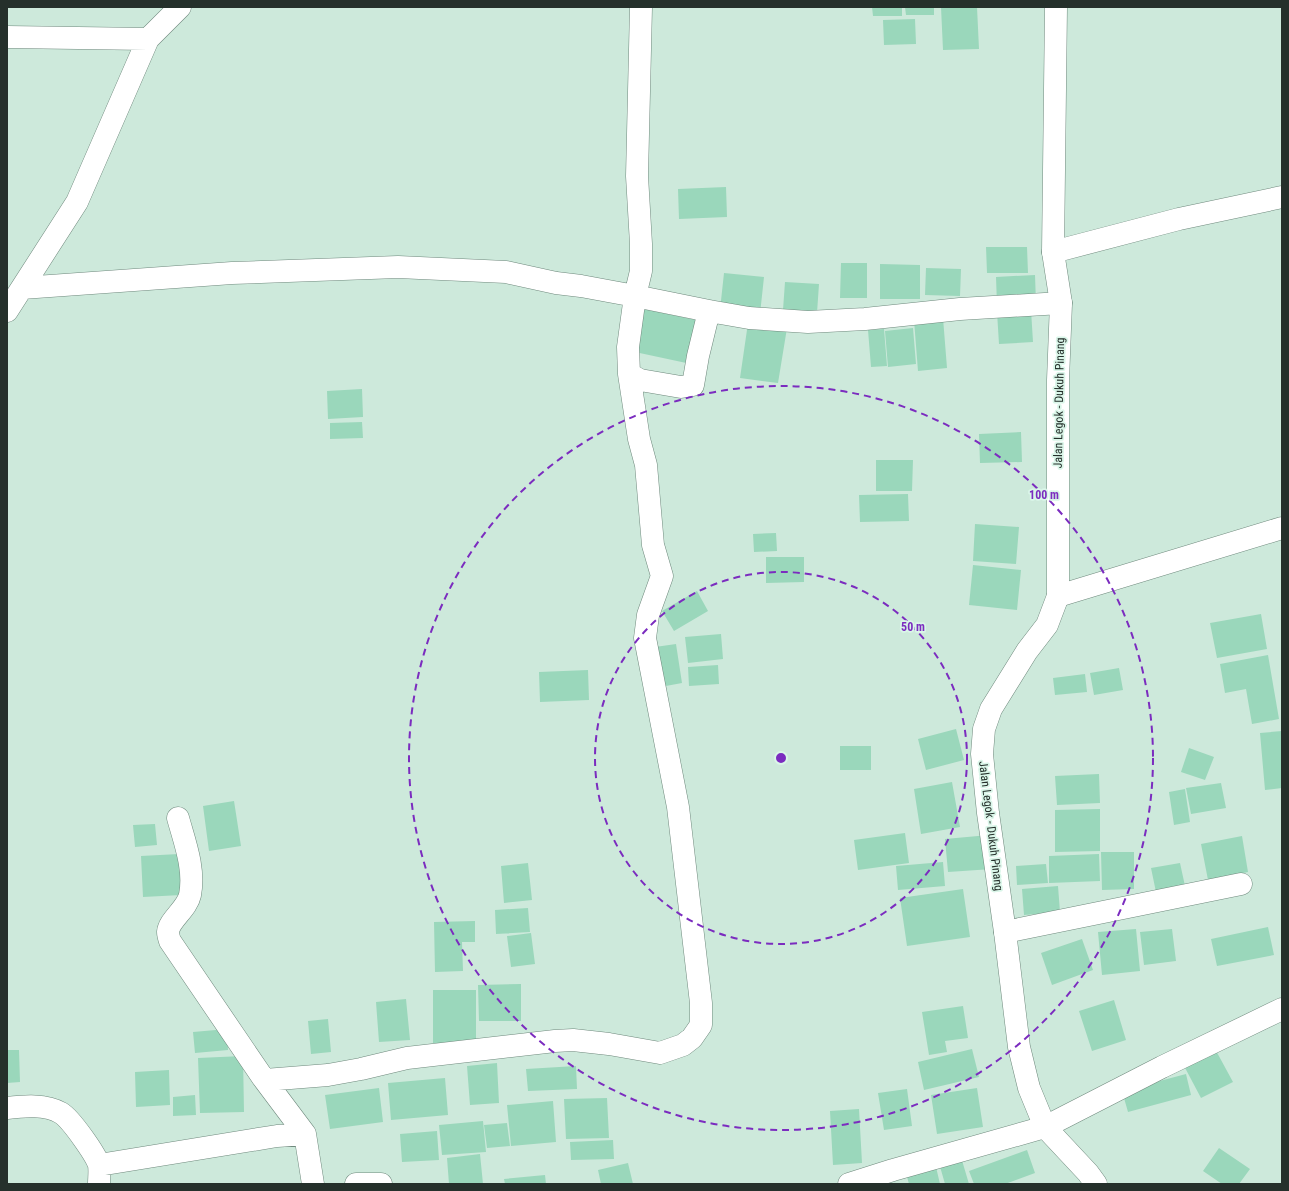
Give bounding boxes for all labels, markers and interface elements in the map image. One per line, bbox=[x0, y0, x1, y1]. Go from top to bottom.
street label: Jalan Legok - Dukuh Pinang bbox=[1051, 337, 1067, 469]
text: 100 m bbox=[1029, 488, 1059, 502]
text: 50 m bbox=[901, 620, 925, 634]
centre of rings bbox=[774, 751, 788, 765]
street label: Jalan Legok - Dukuh Pinang bbox=[976, 760, 1006, 892]

